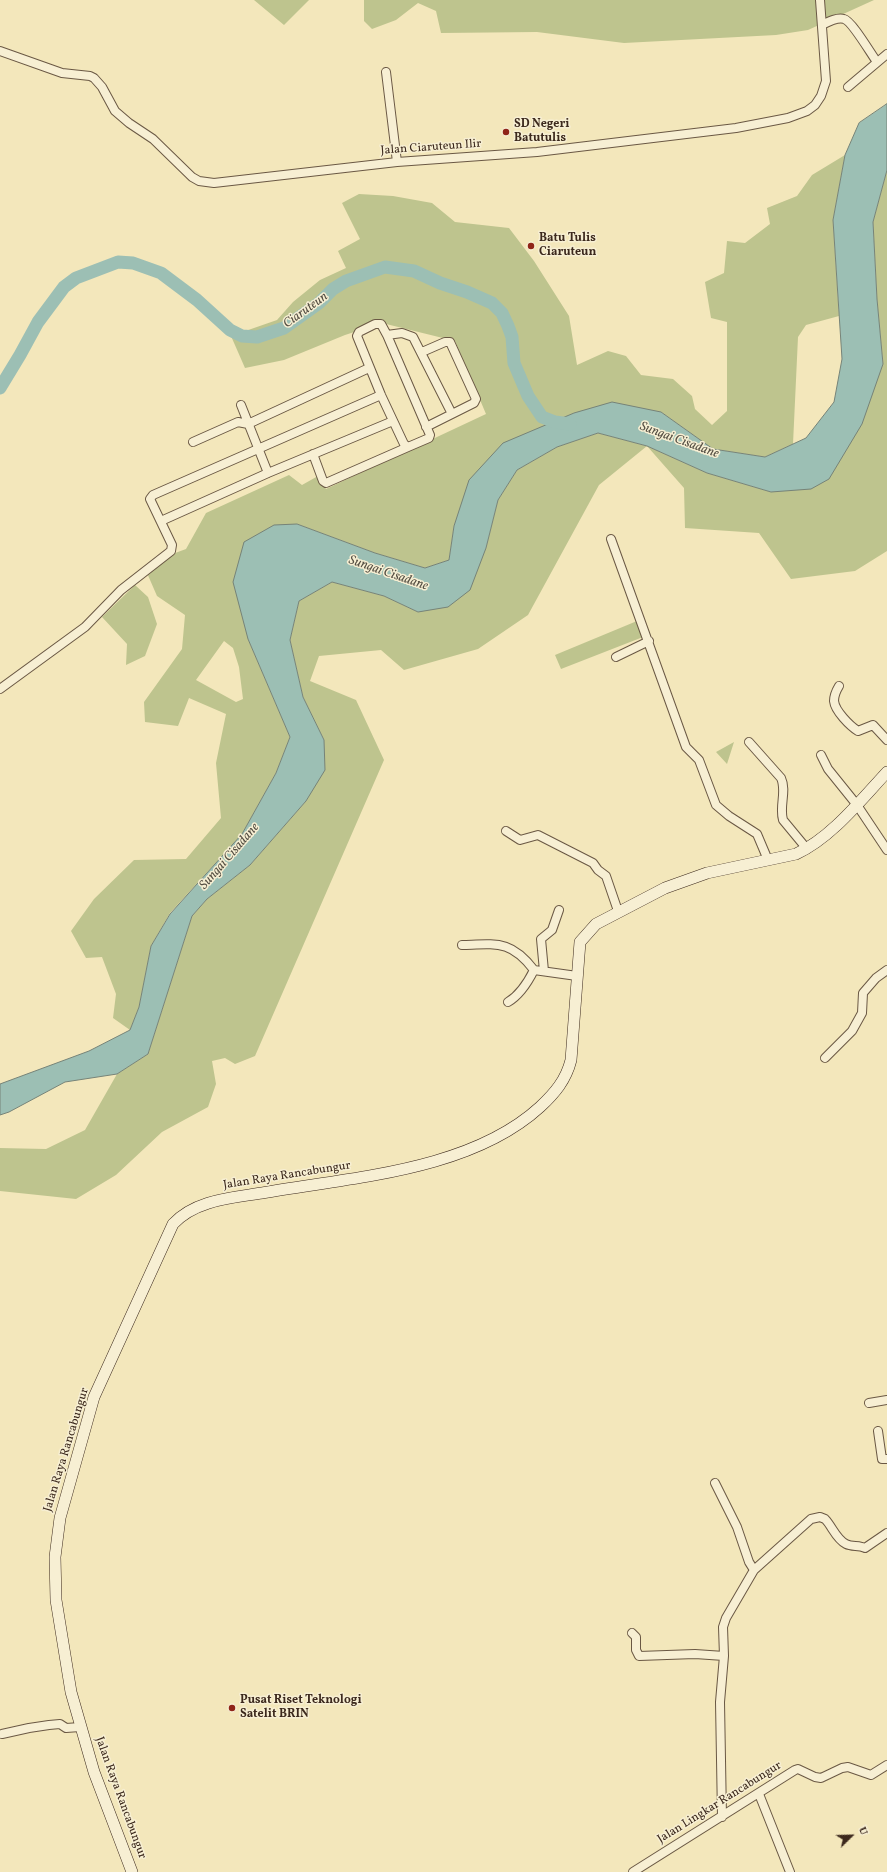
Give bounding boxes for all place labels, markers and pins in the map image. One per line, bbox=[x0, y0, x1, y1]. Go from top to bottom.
place label: SD Negeri Batutulis bbox=[514, 118, 569, 146]
marker: SD Negeri Batutulis bbox=[501, 127, 511, 137]
place label: Batu Tulis Ciaruteun bbox=[539, 232, 596, 260]
marker: Batu Tulis Ciaruteun bbox=[526, 241, 536, 251]
place label: Pusat Riset Teknologi Satelit BRIN bbox=[240, 1694, 362, 1722]
marker: Pusat Riset Teknologi Satelit BRIN bbox=[227, 1703, 237, 1713]

